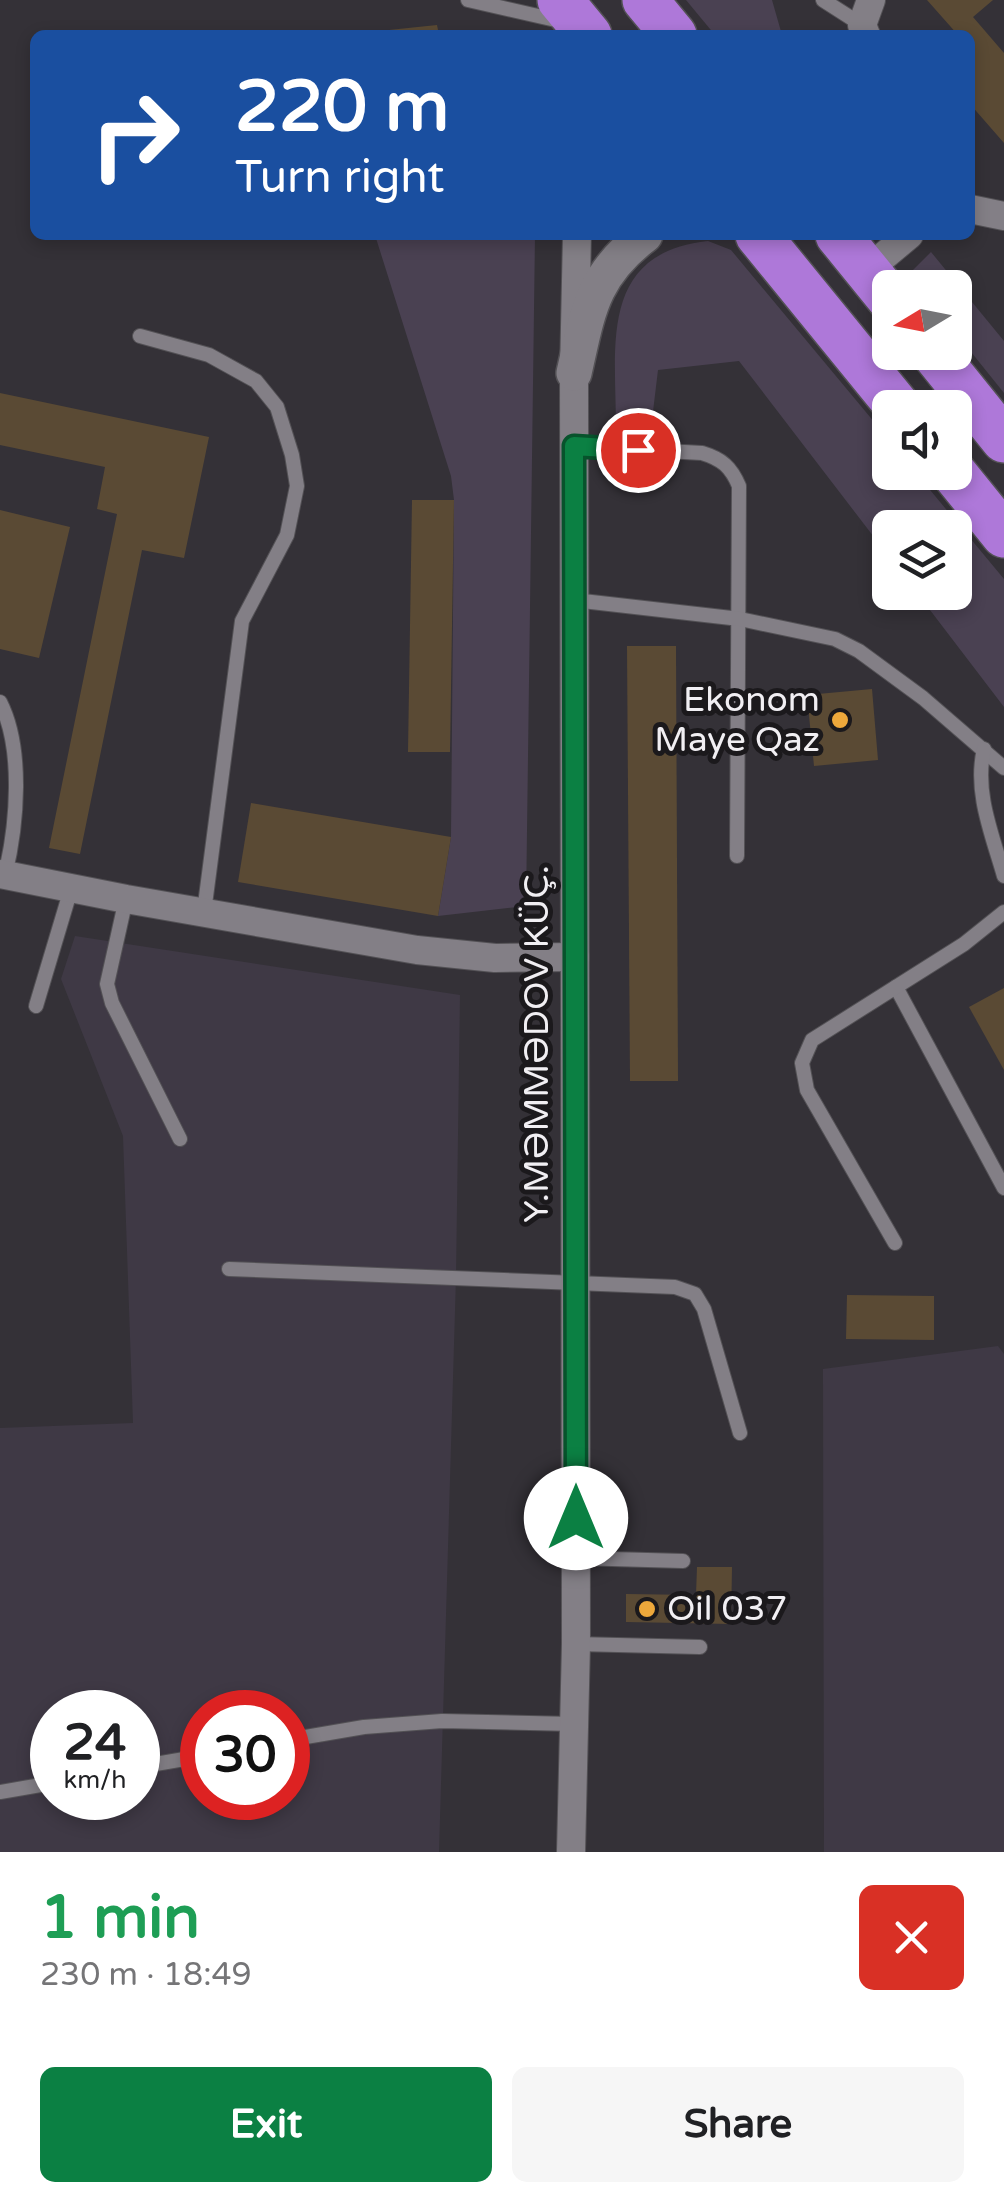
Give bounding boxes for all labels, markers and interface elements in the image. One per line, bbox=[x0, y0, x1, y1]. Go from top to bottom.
text: 220 m bbox=[235, 66, 449, 150]
icon: right bbox=[70, 70, 200, 200]
text: Turn right bbox=[235, 151, 444, 205]
north arrow bbox=[872, 270, 972, 370]
map controls bbox=[872, 270, 972, 610]
button: sound bbox=[872, 390, 972, 490]
pin bbox=[596, 408, 681, 493]
icon: arrive bbox=[611, 423, 666, 478]
button: layers bbox=[872, 510, 972, 610]
place label: Ekonom Maye Qaz bbox=[654, 679, 820, 761]
marker: Ekonom Maye Qaz bbox=[829, 709, 851, 731]
street label: Y.MƏMMƏDOV KÜÇ. bbox=[516, 865, 558, 1223]
position arrow bbox=[524, 1466, 628, 1570]
place label: Oil 037 bbox=[667, 1588, 788, 1630]
marker: Oil 037 bbox=[636, 1598, 658, 1620]
speed limit sign: 30 bbox=[180, 1690, 310, 1820]
text: 24 bbox=[64, 1713, 126, 1773]
text: km/h bbox=[64, 1765, 126, 1795]
text: 1 min bbox=[40, 1882, 200, 1954]
button: close bbox=[859, 1885, 964, 1990]
text: 230 m · 18:49 bbox=[40, 1956, 252, 1994]
button: Exit bbox=[40, 2067, 492, 2182]
button: Share bbox=[512, 2067, 964, 2182]

